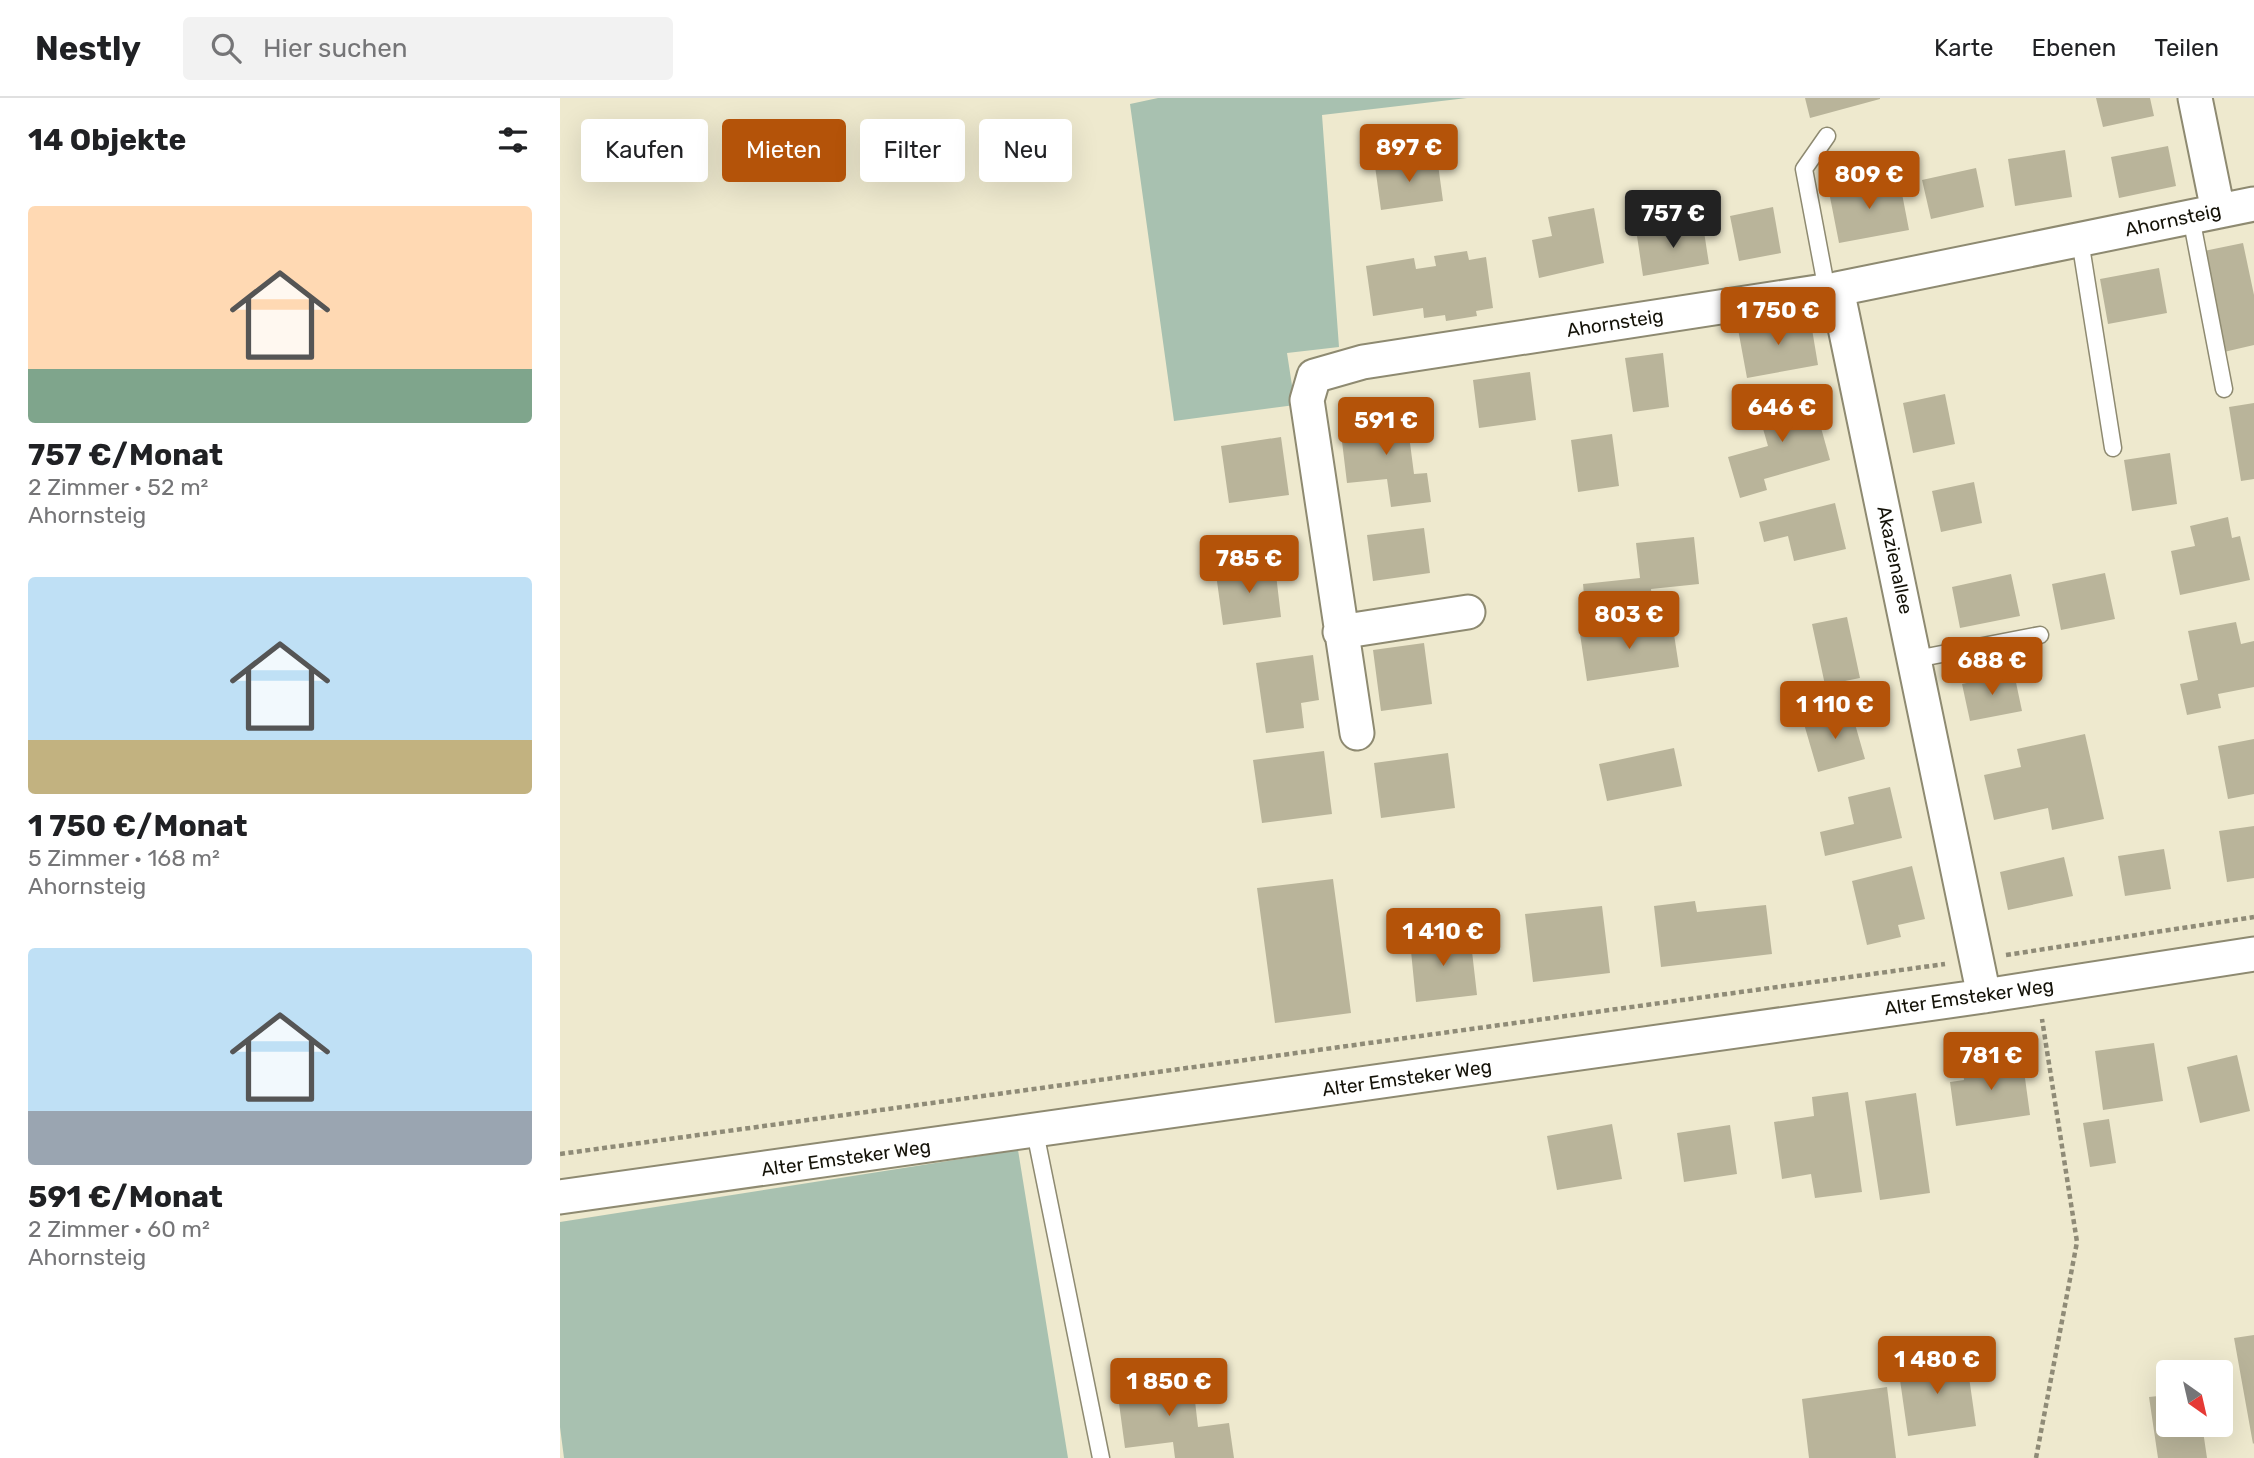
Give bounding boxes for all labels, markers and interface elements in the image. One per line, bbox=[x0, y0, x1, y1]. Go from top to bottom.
search box bbox=[183, 17, 673, 80]
text: Nestly bbox=[35, 29, 141, 68]
icon: search bbox=[207, 29, 245, 67]
text: Hier suchen bbox=[263, 33, 408, 64]
text: Karte bbox=[1934, 34, 1994, 62]
text: Ebenen bbox=[2032, 34, 2116, 62]
text: Teilen bbox=[2154, 34, 2219, 62]
chip: Kaufen bbox=[581, 119, 708, 182]
chip: Mieten bbox=[722, 119, 846, 182]
chip: Filter bbox=[860, 119, 965, 182]
chip: Neu bbox=[979, 119, 1072, 182]
icon: filters bbox=[494, 121, 532, 159]
text: 14 Objekte bbox=[28, 122, 186, 158]
pin: 897 € bbox=[1360, 125, 1458, 184]
text: 897 € bbox=[1376, 133, 1442, 161]
pin: 809 € bbox=[1820, 152, 1918, 211]
text: 809 € bbox=[1835, 160, 1903, 188]
pin: 757 € bbox=[1624, 190, 1722, 250]
text: 757 € bbox=[1641, 199, 1705, 227]
street label: Ahornsteig bbox=[2123, 199, 2223, 241]
icon: home bbox=[217, 252, 343, 378]
pin: 1 750 € bbox=[1713, 288, 1843, 347]
text: 1 750 € bbox=[1737, 296, 1819, 324]
street label: Ahornsteig bbox=[1565, 304, 1665, 342]
pin: 646 € bbox=[1733, 384, 1831, 444]
text: 646 € bbox=[1748, 393, 1816, 421]
pin: 591 € bbox=[1337, 398, 1435, 457]
text: 591 € bbox=[1354, 406, 1418, 434]
text: 757 €/Monat bbox=[28, 437, 223, 473]
text: 2 Zimmer · 52 m² bbox=[28, 473, 208, 501]
text: Ahornsteig bbox=[28, 501, 146, 529]
street label: Akazienallee bbox=[1872, 504, 1918, 616]
pin: 785 € bbox=[1200, 536, 1298, 595]
text: 785 € bbox=[1216, 544, 1282, 572]
pin: 803 € bbox=[1580, 592, 1678, 651]
text: 803 € bbox=[1594, 600, 1664, 628]
icon: home bbox=[217, 623, 343, 749]
pin: 688 € bbox=[1943, 638, 2041, 697]
text: 688 € bbox=[1957, 646, 2027, 674]
pin: 1 110 € bbox=[1770, 682, 1900, 741]
text: 1 110 € bbox=[1796, 690, 1874, 718]
text: 1 750 €/Monat bbox=[28, 808, 248, 844]
text: 5 Zimmer · 168 m² bbox=[28, 844, 220, 872]
text: Ahornsteig bbox=[28, 872, 146, 900]
pin: 1 410 € bbox=[1378, 908, 1508, 968]
text: 1 410 € bbox=[1402, 917, 1484, 945]
street label: Alter Emsteker Weg bbox=[1883, 974, 2055, 1020]
icon: home bbox=[217, 994, 343, 1120]
pin: 781 € bbox=[1942, 1032, 2040, 1092]
text: 781 € bbox=[1959, 1041, 2023, 1069]
street label: Alter Emsteker Weg bbox=[1321, 1055, 1493, 1101]
street label: Alter Emsteker Weg bbox=[760, 1135, 932, 1181]
text: 591 €/Monat bbox=[28, 1179, 223, 1215]
text: 2 Zimmer · 60 m² bbox=[28, 1215, 210, 1243]
text: Ahornsteig bbox=[28, 1243, 146, 1271]
pin: 1 480 € bbox=[1872, 1336, 2002, 1396]
text: 1 480 € bbox=[1894, 1345, 1980, 1373]
pin: 1 850 € bbox=[1104, 1358, 1234, 1418]
north arrow bbox=[2156, 1360, 2233, 1437]
map controls bbox=[2156, 1360, 2233, 1437]
text: 1 850 € bbox=[1126, 1367, 1212, 1395]

